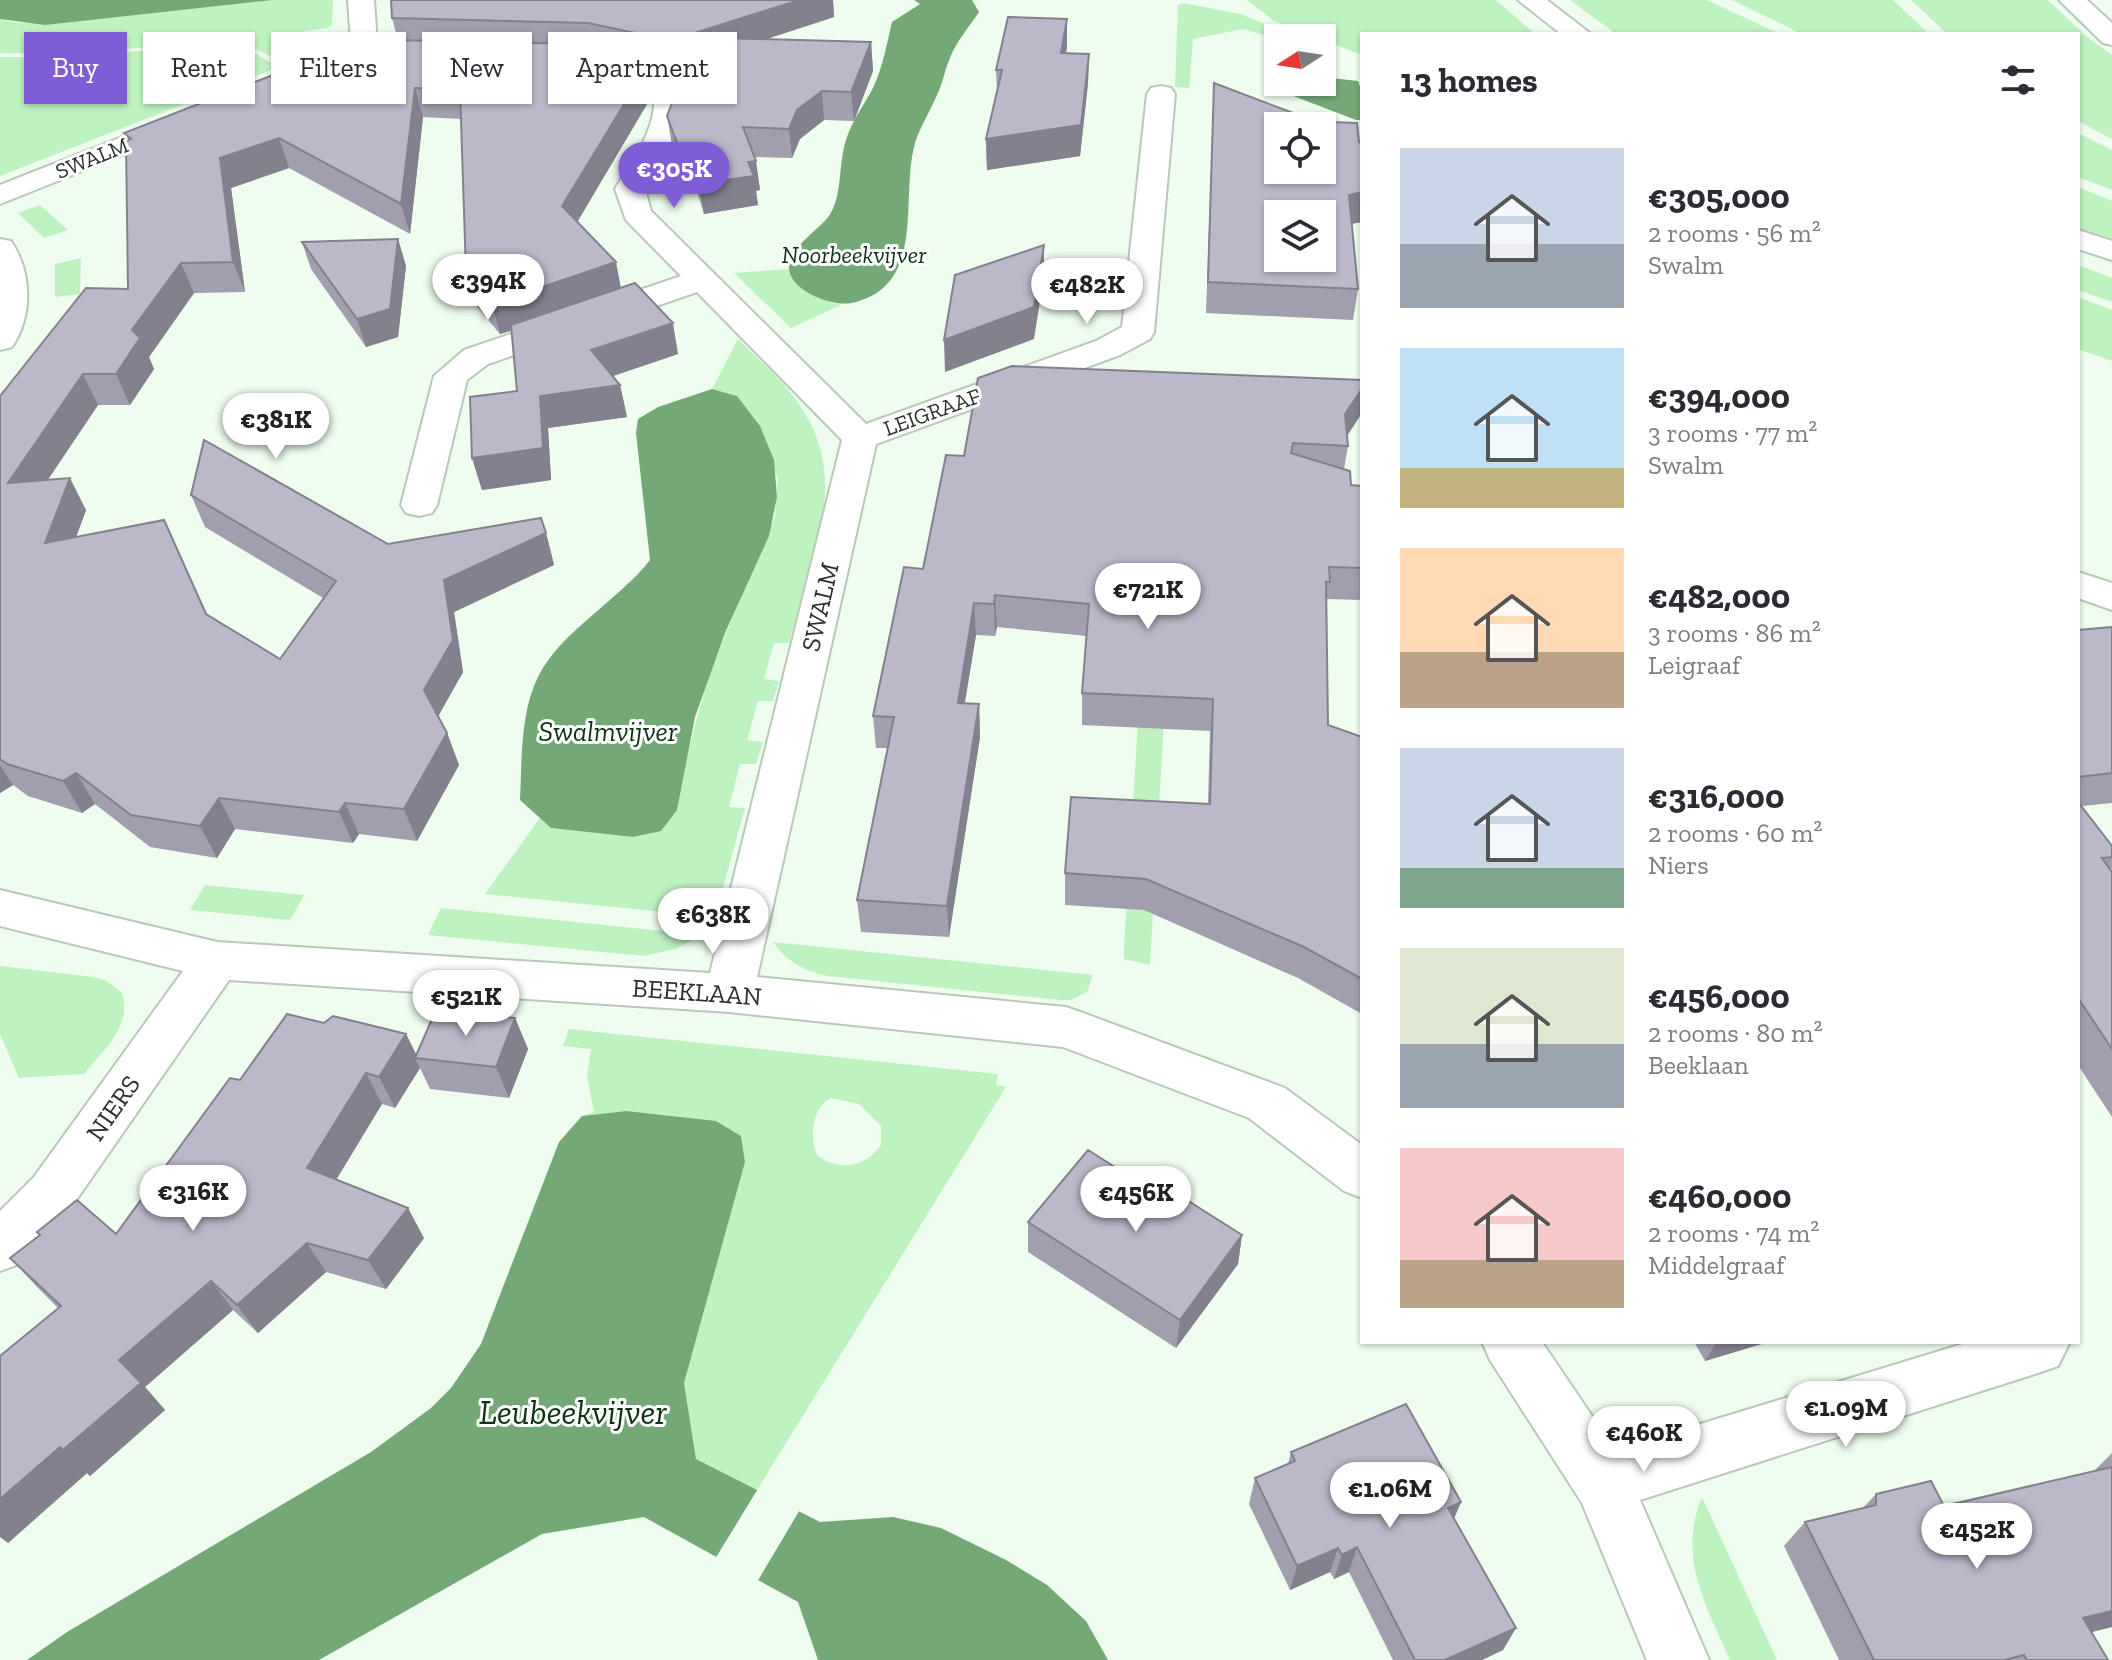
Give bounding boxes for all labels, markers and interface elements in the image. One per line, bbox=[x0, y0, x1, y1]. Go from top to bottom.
north arrow bbox=[1264, 24, 1336, 96]
map controls bbox=[1264, 24, 1336, 272]
chip: Buy bbox=[24, 32, 127, 104]
chip: Rent bbox=[143, 32, 255, 104]
chip: Filters bbox=[271, 32, 406, 104]
chip: New bbox=[422, 32, 532, 104]
chip: Apartment bbox=[548, 32, 737, 104]
icon: filters bbox=[1996, 58, 2040, 102]
text: 13 homes bbox=[1400, 60, 1538, 101]
button: locate bbox=[1264, 112, 1336, 184]
street label: SWALM bbox=[51, 131, 133, 185]
pin: €305K bbox=[618, 142, 730, 210]
text: €305K bbox=[636, 152, 712, 184]
text: €305,000 bbox=[1648, 176, 1790, 217]
icon: home bbox=[1464, 180, 1560, 276]
button: layers bbox=[1264, 200, 1336, 272]
text: 2 rooms · 56 m² bbox=[1648, 217, 1821, 249]
water label: Noorbeekvijver bbox=[782, 240, 927, 269]
text: Swalm bbox=[1648, 249, 1724, 281]
pin: €394K bbox=[432, 254, 544, 322]
pin: €482K bbox=[1031, 258, 1143, 326]
text: €394K bbox=[450, 264, 526, 296]
text: €482K bbox=[1049, 268, 1125, 300]
text: €394,000 bbox=[1648, 376, 1790, 417]
icon: home bbox=[1464, 380, 1560, 476]
street label: LEIGRAAF bbox=[880, 382, 984, 442]
pin: €381K bbox=[220, 393, 332, 461]
text: €381K bbox=[240, 403, 312, 435]
text: 3 rooms · 77 m² bbox=[1648, 417, 1817, 449]
text: Swalm bbox=[1648, 449, 1724, 481]
street label: SWALM bbox=[794, 559, 846, 655]
pin: €721K bbox=[1092, 563, 1204, 631]
text: €721K bbox=[1113, 573, 1183, 605]
text: €482,000 bbox=[1648, 576, 1790, 617]
icon: home bbox=[1464, 580, 1560, 676]
text: 3 rooms · 86 m² bbox=[1648, 617, 1821, 649]
text: Leigraaf bbox=[1648, 649, 1740, 681]
water label: Swalmvijver bbox=[539, 715, 678, 748]
text: €316,000 bbox=[1648, 776, 1785, 817]
icon: home bbox=[1464, 780, 1560, 876]
text: 2 rooms · 60 m² bbox=[1648, 817, 1822, 849]
text: Niers bbox=[1648, 849, 1709, 881]
pin: €638K bbox=[657, 888, 769, 956]
text: €638K bbox=[676, 898, 750, 930]
pin: €521K bbox=[410, 970, 522, 1038]
street label: BEEKLAAN bbox=[631, 972, 763, 1012]
text: €456,000 bbox=[1648, 976, 1790, 1017]
text: €521K bbox=[431, 980, 501, 1012]
icon: home bbox=[1464, 980, 1560, 1076]
text: 2 rooms · 80 m² bbox=[1648, 1017, 1823, 1049]
text: Beeklaan bbox=[1648, 1049, 1749, 1081]
street label: NIERS bbox=[79, 1069, 147, 1147]
pin: €316K bbox=[137, 1165, 249, 1233]
pin: €456K bbox=[1080, 1166, 1192, 1234]
text: €316K bbox=[157, 1175, 229, 1207]
text: €456K bbox=[1098, 1176, 1174, 1208]
text: €460,000 bbox=[1648, 1176, 1792, 1217]
icon: home bbox=[1464, 1180, 1560, 1276]
text: 2 rooms · 74 m² bbox=[1648, 1217, 1819, 1249]
text: Middelgraaf bbox=[1648, 1249, 1784, 1281]
pin: €1.09M bbox=[1781, 1381, 1911, 1449]
text: €1.09M bbox=[1804, 1391, 1888, 1423]
water label: Leubeekvijver bbox=[479, 1392, 667, 1433]
pin: €460K bbox=[1588, 1406, 1700, 1474]
text: €460K bbox=[1606, 1416, 1682, 1448]
pin: €1.06M bbox=[1325, 1462, 1455, 1530]
text: €1.06M bbox=[1348, 1472, 1432, 1504]
pin: €452K bbox=[1921, 1503, 2033, 1571]
text: €452K bbox=[1939, 1513, 2015, 1545]

